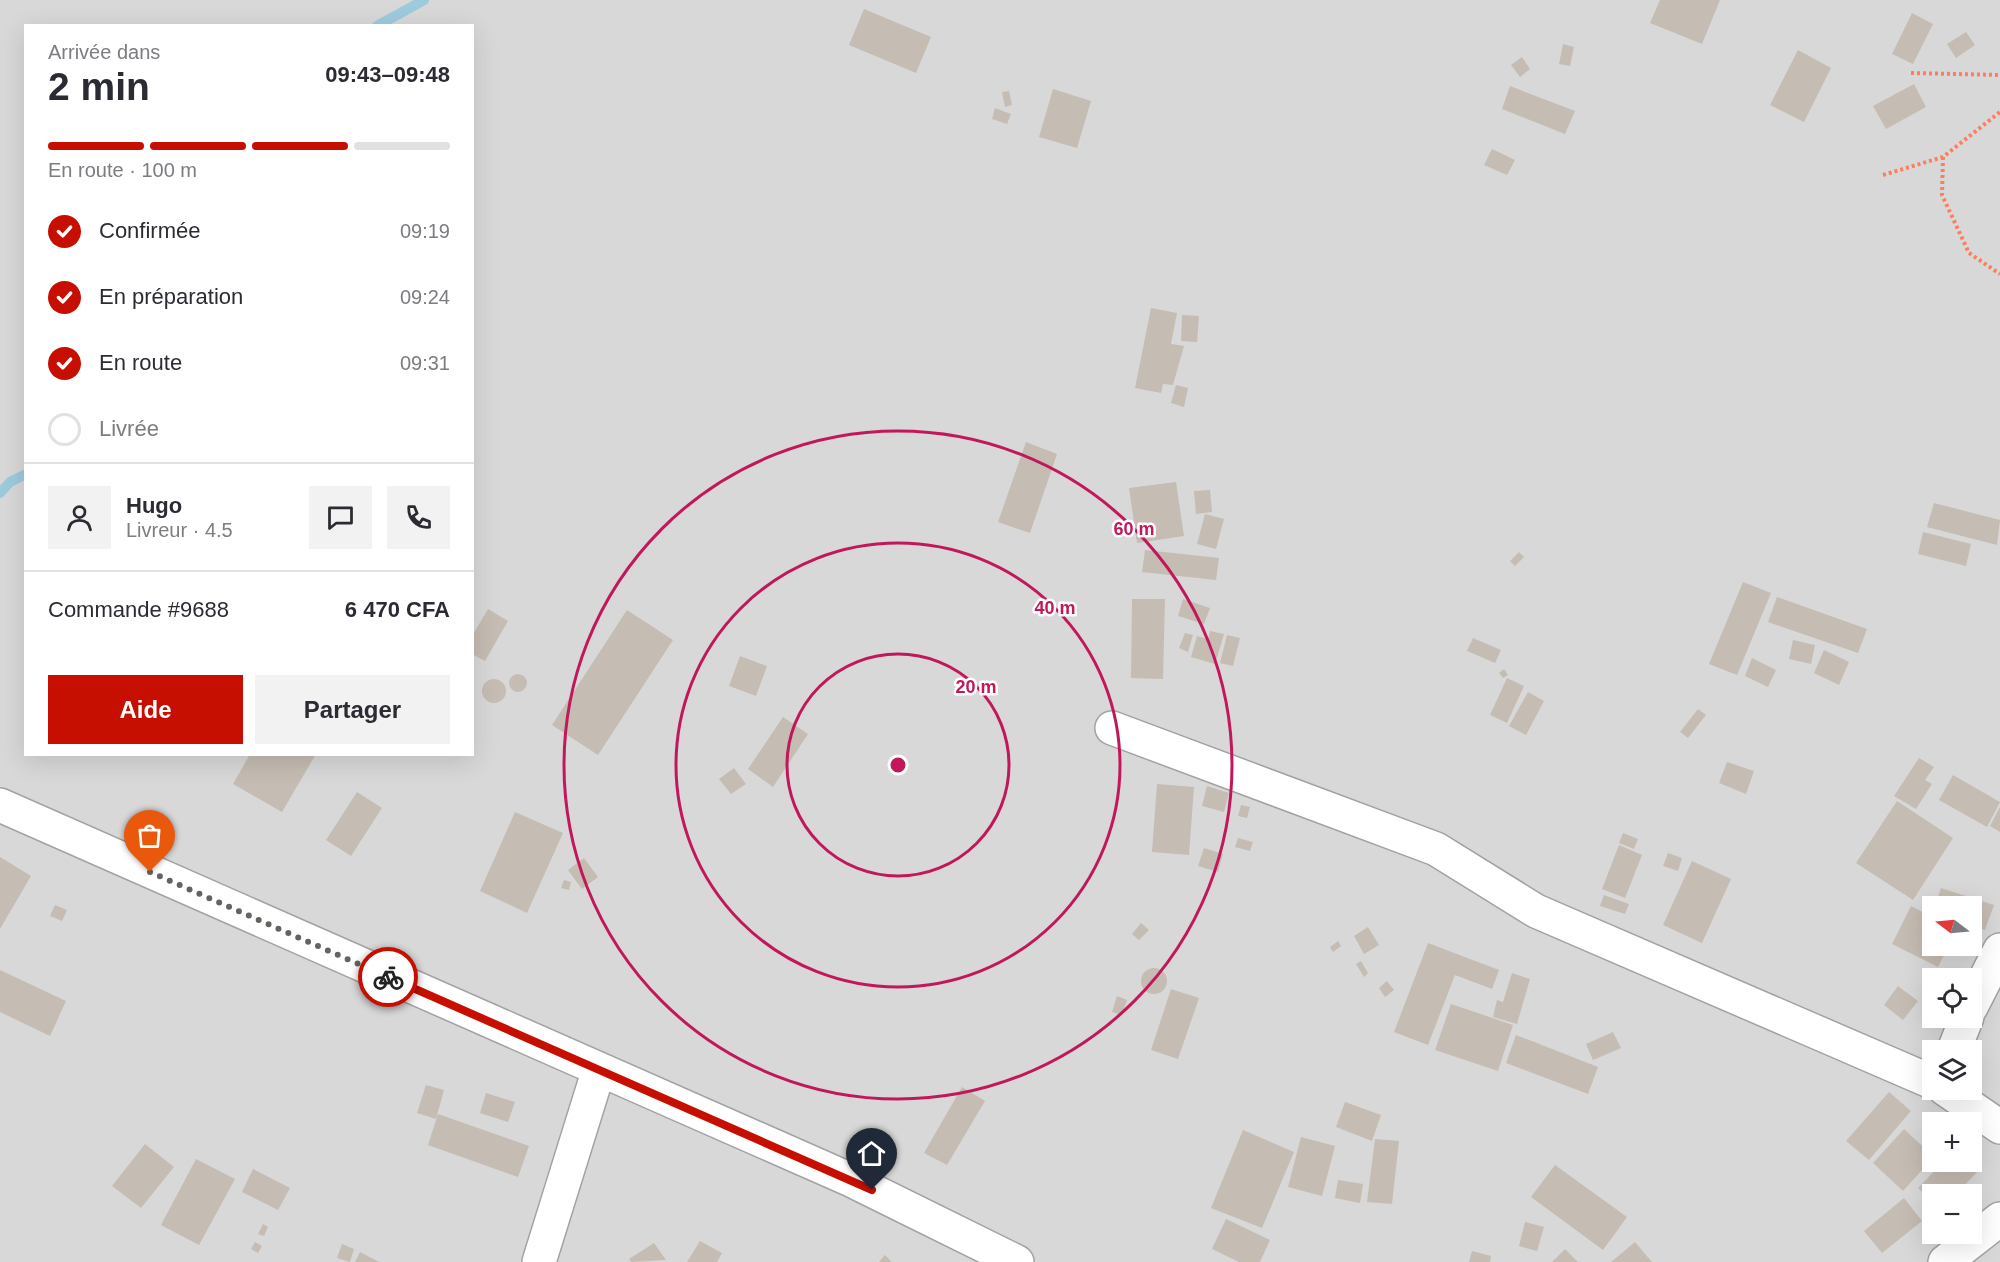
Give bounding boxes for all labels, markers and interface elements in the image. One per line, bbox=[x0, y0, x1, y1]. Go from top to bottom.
text: Arrivée dans bbox=[48, 41, 160, 63]
text: 09:43–09:48 bbox=[325, 62, 450, 87]
text: 2 min bbox=[48, 65, 150, 108]
text: En route · 100 m bbox=[48, 159, 197, 181]
icon: check bbox=[48, 215, 81, 248]
text: Confirmée bbox=[99, 218, 200, 243]
text: 09:19 bbox=[400, 220, 450, 242]
icon: check bbox=[48, 281, 81, 314]
text: En préparation bbox=[99, 284, 243, 309]
text: 09:24 bbox=[400, 286, 450, 308]
icon: check bbox=[48, 347, 81, 380]
text: En route bbox=[99, 350, 182, 375]
text: 09:31 bbox=[400, 352, 450, 374]
text: Livrée bbox=[99, 416, 159, 441]
button: person bbox=[48, 486, 111, 549]
button: chat bbox=[309, 486, 372, 549]
button: phone bbox=[387, 486, 450, 549]
text: Hugo bbox=[126, 493, 182, 518]
text: Livreur · 4.5 bbox=[126, 519, 233, 541]
text: 60 m bbox=[1113, 519, 1155, 539]
text: Commande #9688 bbox=[48, 597, 229, 622]
text: 6 470 CFA bbox=[345, 597, 450, 622]
text: 40 m bbox=[1034, 598, 1076, 618]
button: Aide bbox=[48, 675, 243, 744]
button: Partager bbox=[255, 675, 450, 744]
text: 20 m bbox=[955, 677, 997, 697]
centre of rings bbox=[888, 755, 908, 775]
pin bbox=[124, 810, 175, 872]
icon: bag bbox=[133, 819, 166, 852]
north arrow bbox=[1922, 896, 1982, 956]
map controls bbox=[1922, 896, 1982, 1244]
courier bbox=[358, 947, 418, 1007]
icon: bike bbox=[372, 961, 405, 994]
button: locate bbox=[1922, 968, 1982, 1028]
button: layers bbox=[1922, 1040, 1982, 1100]
button: + bbox=[1922, 1112, 1982, 1172]
pin bbox=[846, 1128, 897, 1190]
icon: home bbox=[855, 1137, 888, 1170]
button: − bbox=[1922, 1184, 1982, 1244]

